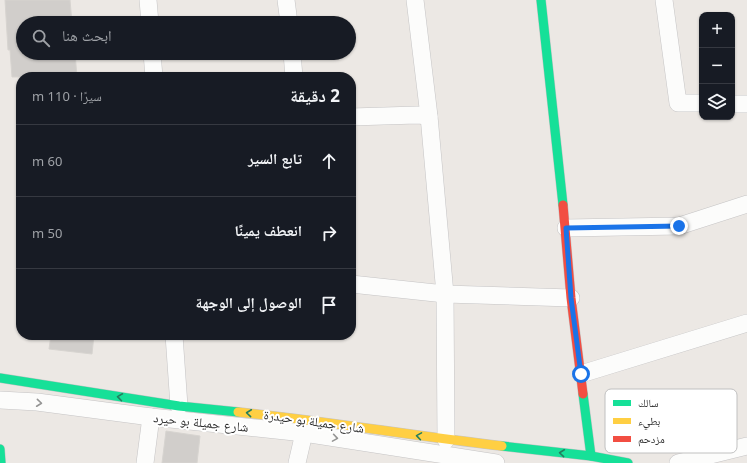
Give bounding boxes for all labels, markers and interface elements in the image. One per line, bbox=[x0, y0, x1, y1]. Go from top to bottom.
map controls bbox=[699, 12, 735, 120]
button: + bbox=[699, 12, 735, 48]
search box bbox=[16, 16, 356, 60]
text: ابحث هنا bbox=[62, 25, 112, 45]
icon: search bbox=[30, 27, 52, 49]
button: − bbox=[699, 48, 735, 84]
text: 2 دقيقة bbox=[290, 84, 340, 107]
button: layers bbox=[699, 84, 735, 120]
text: سيرًا · 110 m bbox=[32, 87, 102, 105]
text: تابع السير bbox=[248, 148, 302, 168]
icon: ahead bbox=[318, 150, 340, 172]
text: 60 m bbox=[32, 152, 62, 170]
route end bbox=[670, 217, 688, 235]
text: انعطف يمينًا bbox=[234, 220, 302, 240]
icon: right bbox=[318, 222, 340, 244]
text: 50 m bbox=[32, 224, 62, 242]
text: الوصول إلى الوجهة bbox=[196, 292, 302, 312]
icon: arrive bbox=[318, 294, 340, 316]
route start bbox=[572, 365, 590, 383]
legend bbox=[605, 389, 737, 453]
one-way arrow bbox=[117, 393, 123, 402]
text: سالك bbox=[638, 395, 658, 410]
one-way arrow bbox=[36, 398, 42, 407]
street label: شارع جميلة بو حيدرة bbox=[262, 405, 365, 438]
street label: شارع جميلة بو حيرد bbox=[152, 408, 249, 437]
one-way arrow bbox=[246, 409, 252, 418]
text: بطيء bbox=[638, 413, 660, 430]
text: مزدحم bbox=[638, 431, 665, 447]
one-way arrow bbox=[416, 432, 422, 441]
one-way arrow bbox=[332, 433, 338, 442]
one-way arrow bbox=[559, 449, 565, 458]

